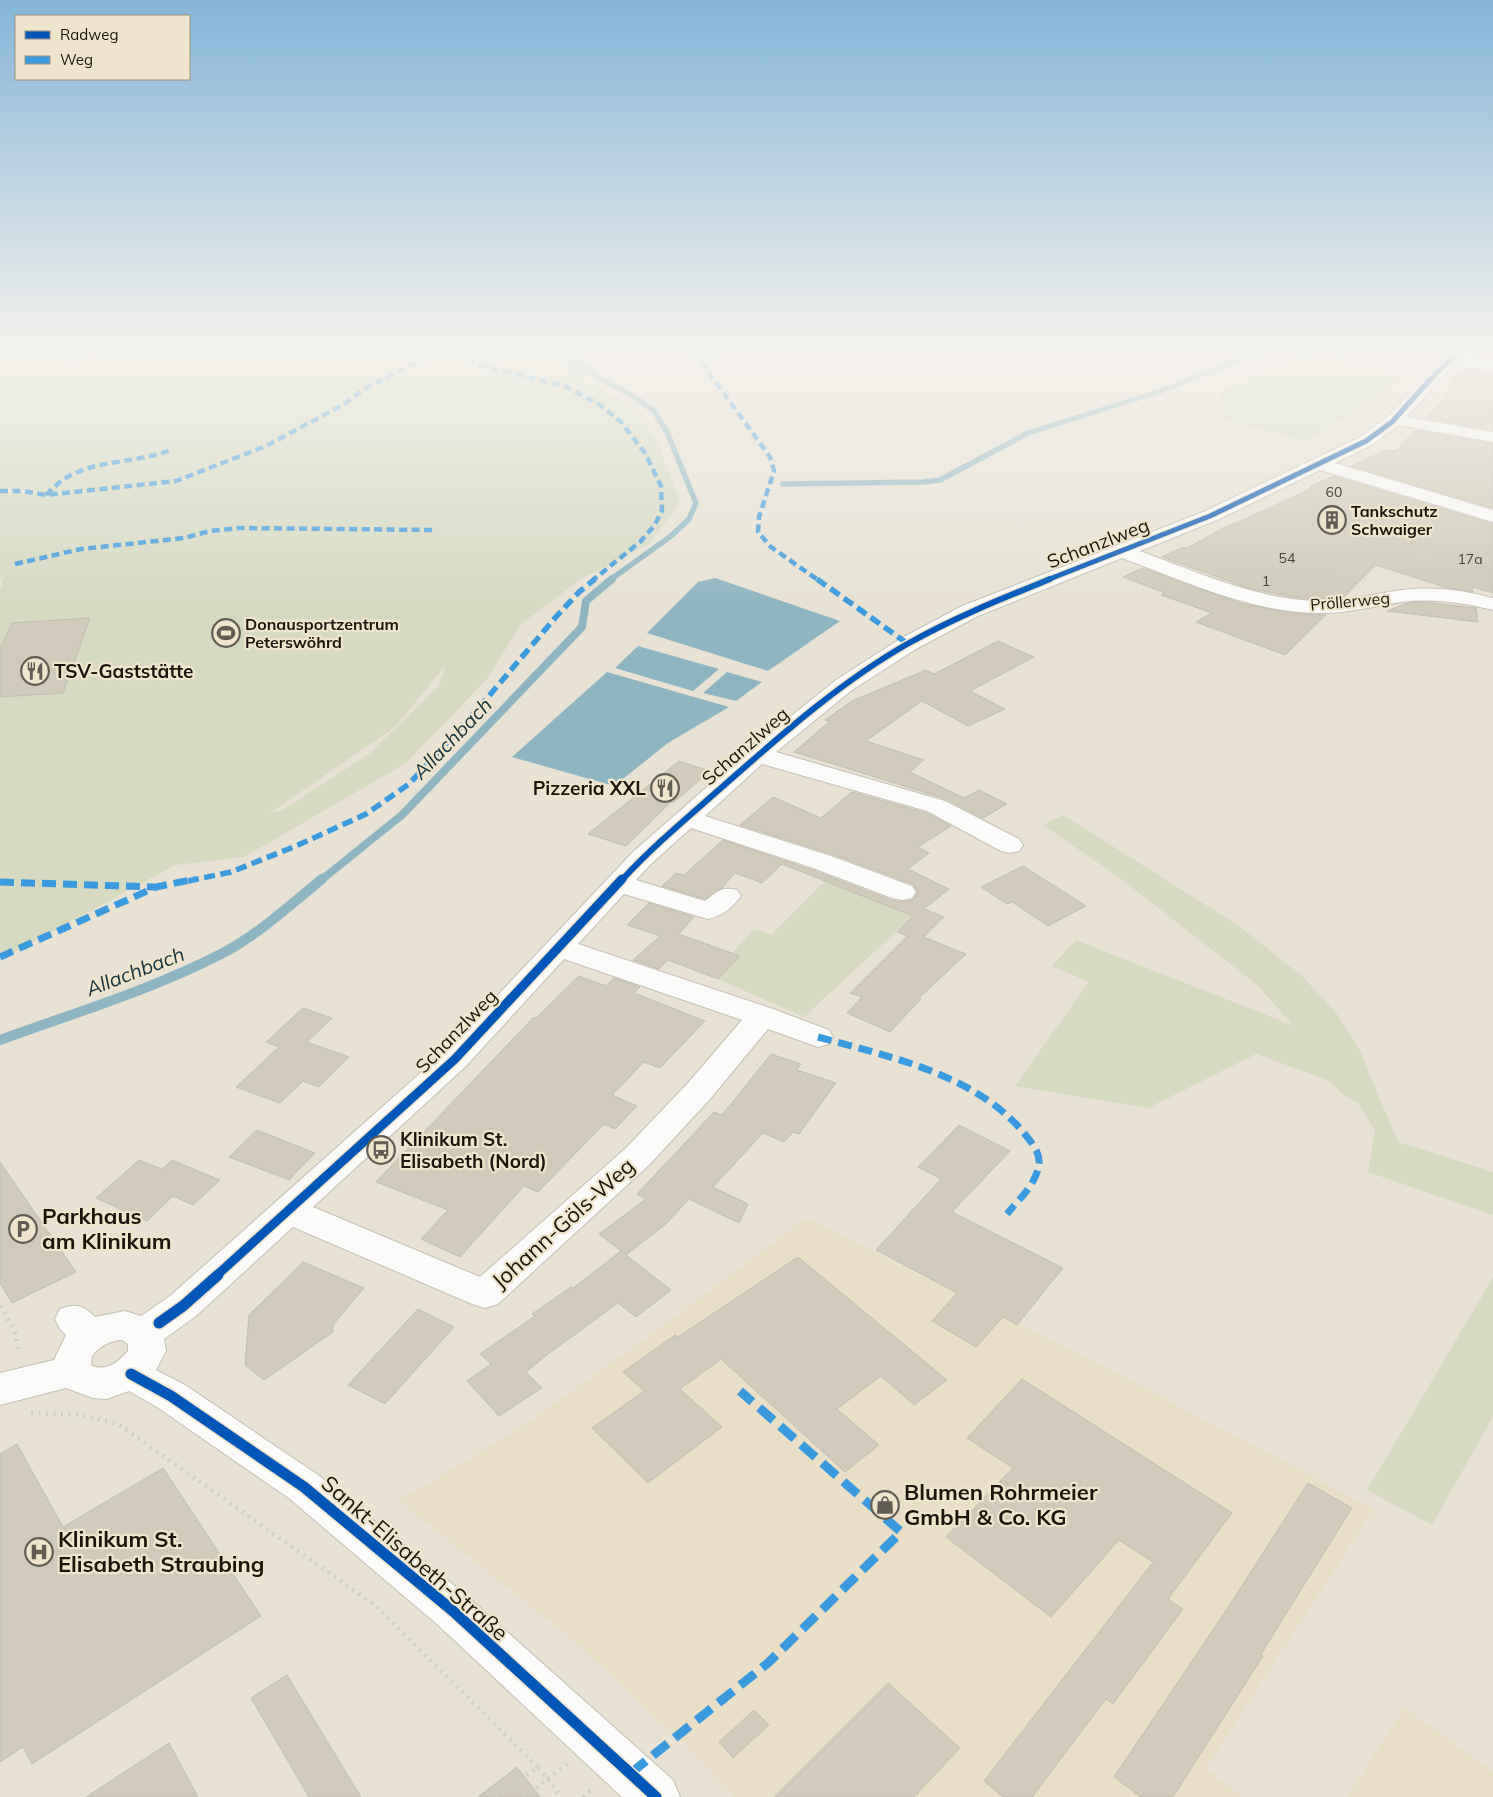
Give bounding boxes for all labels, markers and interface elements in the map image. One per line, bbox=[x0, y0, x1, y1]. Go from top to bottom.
legend bbox=[15, 15, 190, 80]
text: Radweg bbox=[60, 25, 118, 44]
text: Weg bbox=[60, 50, 93, 69]
house number: 60 bbox=[1326, 483, 1342, 501]
place label: Tankschutz Schwaiger bbox=[1351, 501, 1438, 539]
building icon: Tankschutz Schwaiger bbox=[1317, 505, 1347, 535]
street label: Schanzlweg bbox=[1044, 513, 1152, 573]
house number: 54 bbox=[1279, 549, 1296, 567]
house number: 17a bbox=[1457, 550, 1483, 568]
house number: 1 bbox=[1262, 572, 1270, 590]
street label: Pröllerweg bbox=[1309, 588, 1391, 614]
place label: Donausportzentrum Peterswöhrd bbox=[245, 614, 399, 652]
sports icon: Donausportzentrum Peterswöhrd bbox=[211, 618, 241, 648]
restaurant icon: TSV-Gaststätte bbox=[20, 656, 50, 686]
place label: TSV-Gaststätte bbox=[54, 659, 193, 683]
water label: Allachbach bbox=[406, 692, 497, 785]
street label: Schanzlweg bbox=[697, 702, 793, 790]
restaurant icon: Pizzeria XXL bbox=[650, 773, 680, 803]
place label: Pizzeria XXL bbox=[533, 776, 646, 800]
water label: Allachbach bbox=[81, 941, 188, 1002]
street label: Schanzlweg bbox=[410, 984, 502, 1078]
place label: Klinikum St. Elisabeth (Nord) bbox=[400, 1127, 547, 1173]
bus stop icon: Klinikum St. Elisabeth (Nord) bbox=[366, 1135, 396, 1165]
street label: Johann-Göls-Weg bbox=[486, 1151, 640, 1295]
place label: Parkhaus am Klinikum bbox=[42, 1202, 172, 1255]
parking icon: Parkhaus am Klinikum bbox=[8, 1214, 38, 1244]
street label: Sankt-Elisabeth-Straße bbox=[316, 1469, 514, 1647]
place label: Blumen Rohrmeier GmbH & Co. KG bbox=[904, 1478, 1098, 1531]
shop icon: Blumen Rohrmeier GmbH & Co. KG bbox=[870, 1490, 900, 1520]
place label: Klinikum St. Elisabeth Straubing bbox=[58, 1525, 265, 1578]
hospital icon: Klinikum St. Elisabeth Straubing bbox=[24, 1537, 54, 1567]

